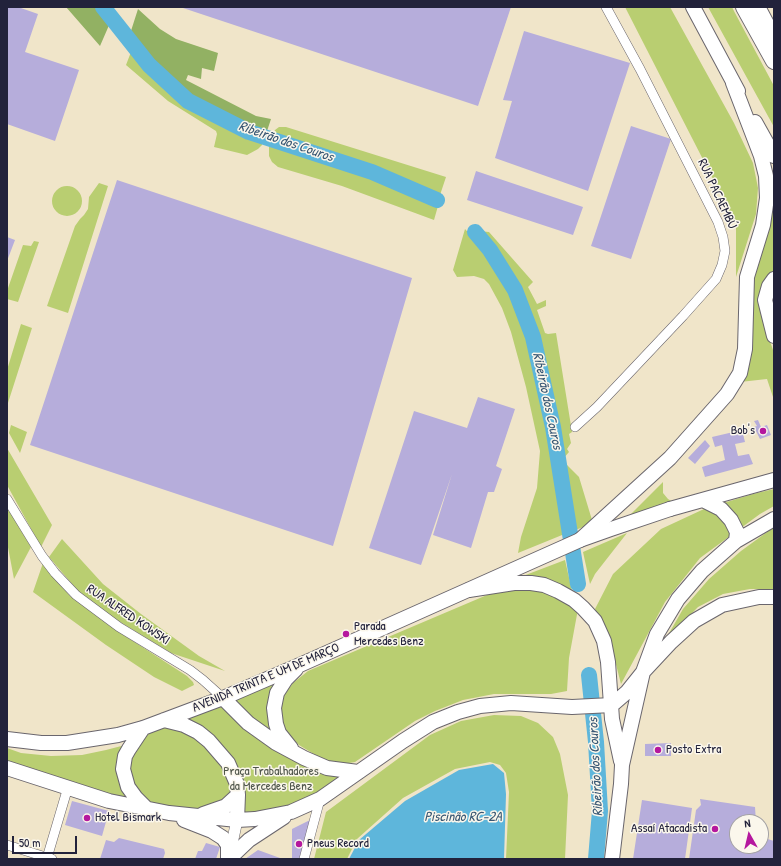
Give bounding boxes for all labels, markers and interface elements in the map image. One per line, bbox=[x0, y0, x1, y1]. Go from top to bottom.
water label: Ribeirão dos Couros bbox=[237, 118, 335, 166]
street label: RUA PACAEMBÚ bbox=[694, 156, 740, 232]
water label: Ribeirão dos Couros bbox=[529, 351, 565, 451]
place label: Bob's bbox=[731, 423, 755, 439]
marker: Bob's bbox=[758, 426, 768, 436]
street label: RUA ALFRED KOWSKI bbox=[83, 581, 173, 649]
place label: Parada Mercedes Benz bbox=[354, 619, 424, 650]
marker: Parada Mercedes Benz bbox=[341, 629, 351, 639]
street label: AVENIDA TRINTA E UM DE MARÇO bbox=[190, 640, 342, 716]
water label: Ribeirão dos Couros bbox=[585, 717, 607, 817]
place label: Posto Extra bbox=[666, 742, 721, 758]
marker: Posto Extra bbox=[653, 745, 663, 755]
park label: Praça Trabalhadores da Mercedes Benz bbox=[223, 764, 319, 795]
water label: Piscinão RC-2A bbox=[424, 809, 502, 825]
place label: Hotel Bismark bbox=[95, 810, 161, 826]
marker: Hotel Bismark bbox=[82, 813, 92, 823]
north arrow bbox=[729, 814, 769, 854]
text: N bbox=[744, 816, 751, 830]
place label: Assaí Atacadista bbox=[631, 821, 707, 837]
marker: Assaí Atacadista bbox=[710, 824, 720, 834]
scale bar bbox=[14, 828, 79, 854]
text: 50 m bbox=[19, 834, 40, 851]
place label: Pneus Record bbox=[307, 836, 369, 852]
marker: Pneus Record bbox=[294, 839, 304, 849]

